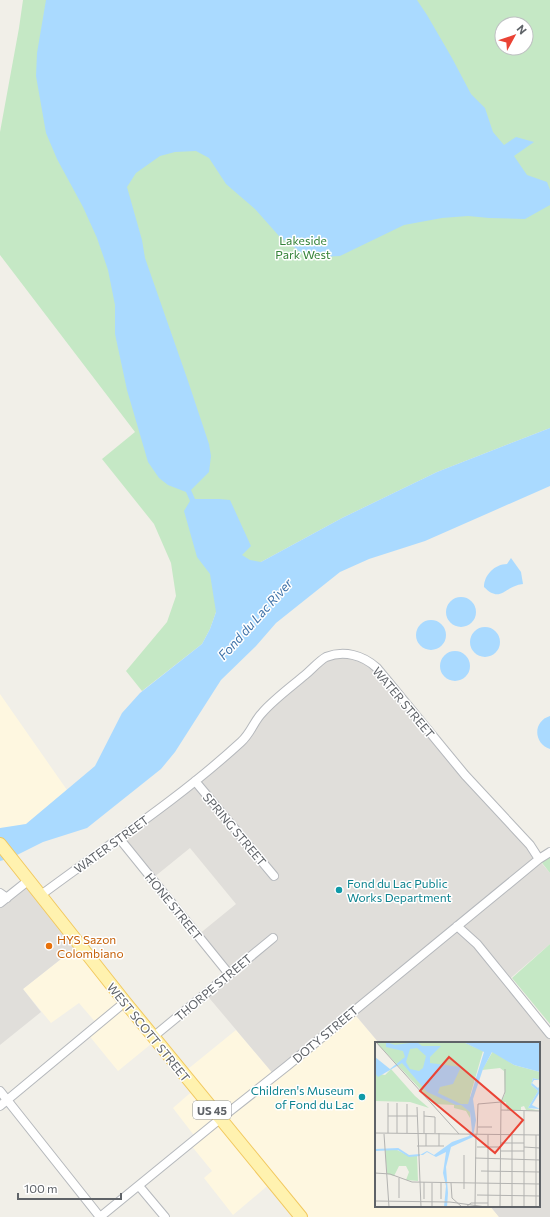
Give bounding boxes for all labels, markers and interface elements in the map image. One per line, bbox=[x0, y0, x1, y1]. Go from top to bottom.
north arrow bbox=[494, 16, 534, 56]
text: N bbox=[514, 22, 530, 37]
park label: Lakeside Park West bbox=[275, 233, 331, 261]
water label: Fond du Lac River bbox=[214, 575, 296, 663]
street label: WATER STREET bbox=[370, 664, 438, 741]
street label: SPRING STREET bbox=[200, 790, 270, 868]
street label: WATER STREET bbox=[71, 812, 151, 876]
street label: HONE STREET bbox=[143, 870, 205, 942]
place label: Fond du Lac Public Works Department bbox=[347, 876, 452, 904]
marker: Fond du Lac Public Works Department bbox=[334, 885, 344, 895]
place label: HYS Sazon Colombiano bbox=[57, 932, 124, 960]
marker: HYS Sazon Colombiano bbox=[44, 941, 54, 951]
street label: THORPE STREET bbox=[172, 951, 255, 1023]
street label: WEST SCOTT STREET bbox=[105, 980, 193, 1084]
street label: DOTY STREET bbox=[290, 1003, 361, 1065]
inset map bbox=[375, 1042, 540, 1207]
place label: Children's Museum of Fond du Lac bbox=[251, 1083, 354, 1111]
marker: Children's Museum of Fond du Lac bbox=[357, 1092, 367, 1102]
road number: US 45 bbox=[193, 1101, 231, 1119]
scale bar bbox=[18, 1175, 121, 1201]
text: 100 m bbox=[24, 1181, 58, 1195]

